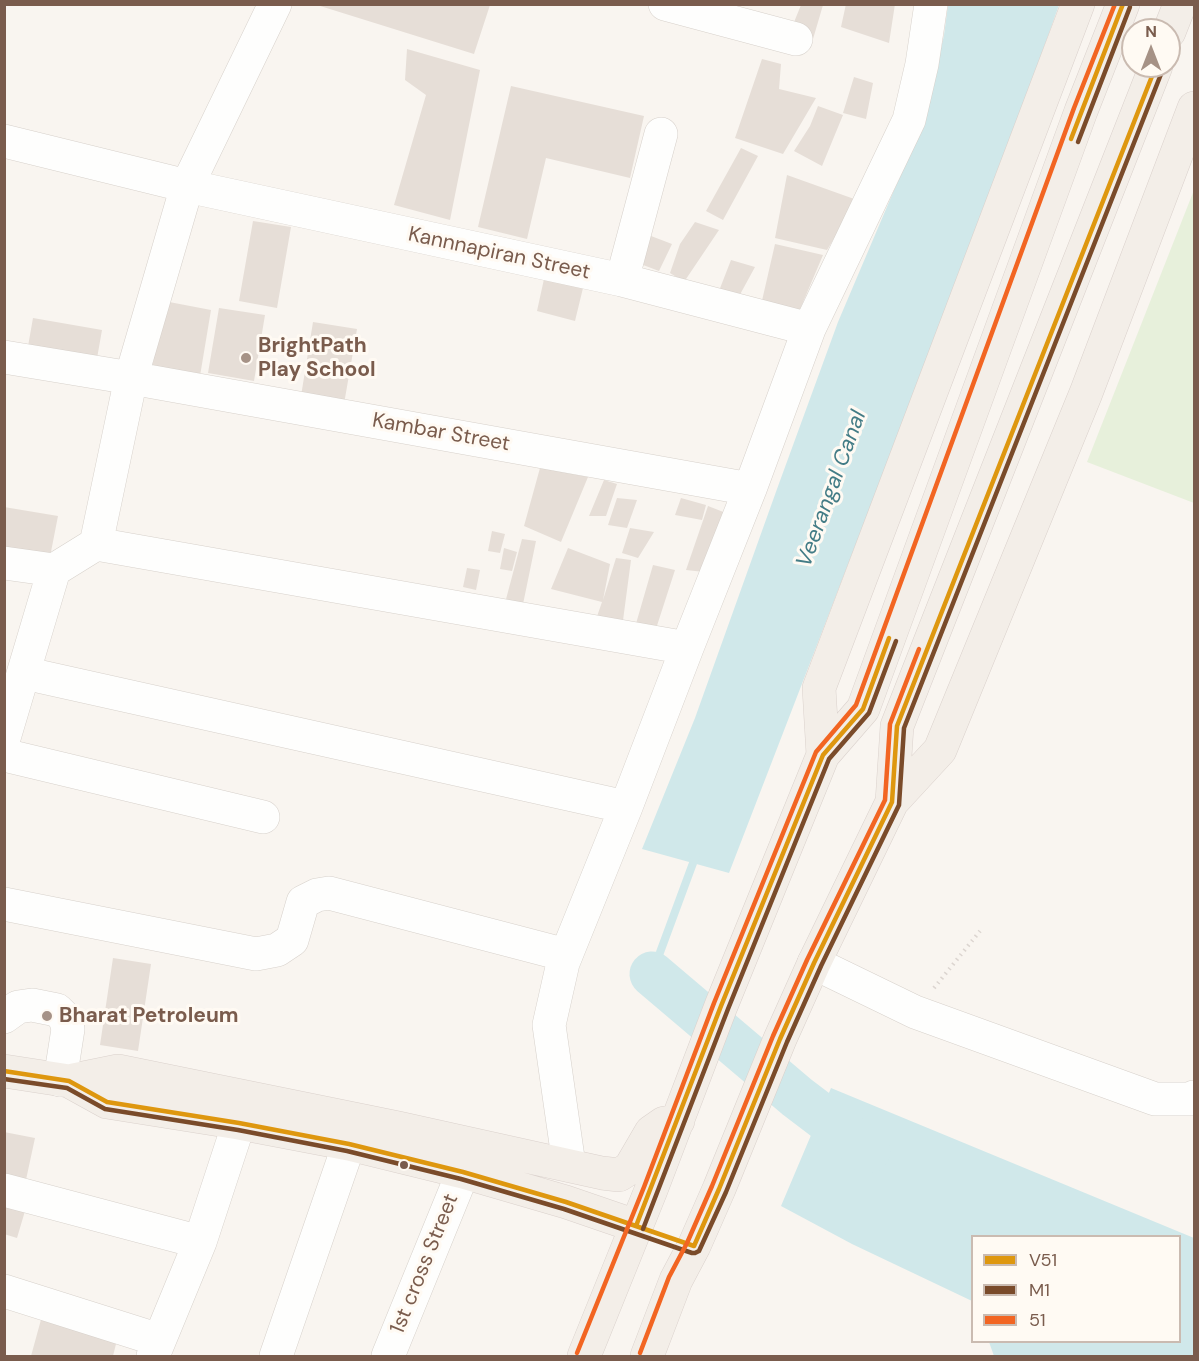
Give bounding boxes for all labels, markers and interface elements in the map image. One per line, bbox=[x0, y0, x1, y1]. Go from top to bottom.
north arrow bbox=[1121, 18, 1181, 78]
text: N bbox=[1145, 21, 1157, 42]
street label: Kannnapiran Street bbox=[406, 222, 592, 286]
place label: BrightPath Play School bbox=[258, 333, 376, 383]
marker: BrightPath Play School bbox=[239, 351, 253, 365]
water label: Veerangal Canal bbox=[791, 407, 873, 571]
street label: Kambar Street bbox=[370, 408, 512, 458]
place label: Bharat Petroleum bbox=[59, 1003, 239, 1029]
marker: Bharat Petroleum bbox=[40, 1009, 54, 1023]
unlabelled marker bbox=[398, 1159, 410, 1171]
street label: 1st cross Street bbox=[386, 1190, 464, 1338]
legend bbox=[971, 1235, 1181, 1343]
text: V51 bbox=[1029, 1248, 1057, 1272]
text: M1 bbox=[1029, 1278, 1050, 1302]
text: 51 bbox=[1029, 1308, 1046, 1332]

